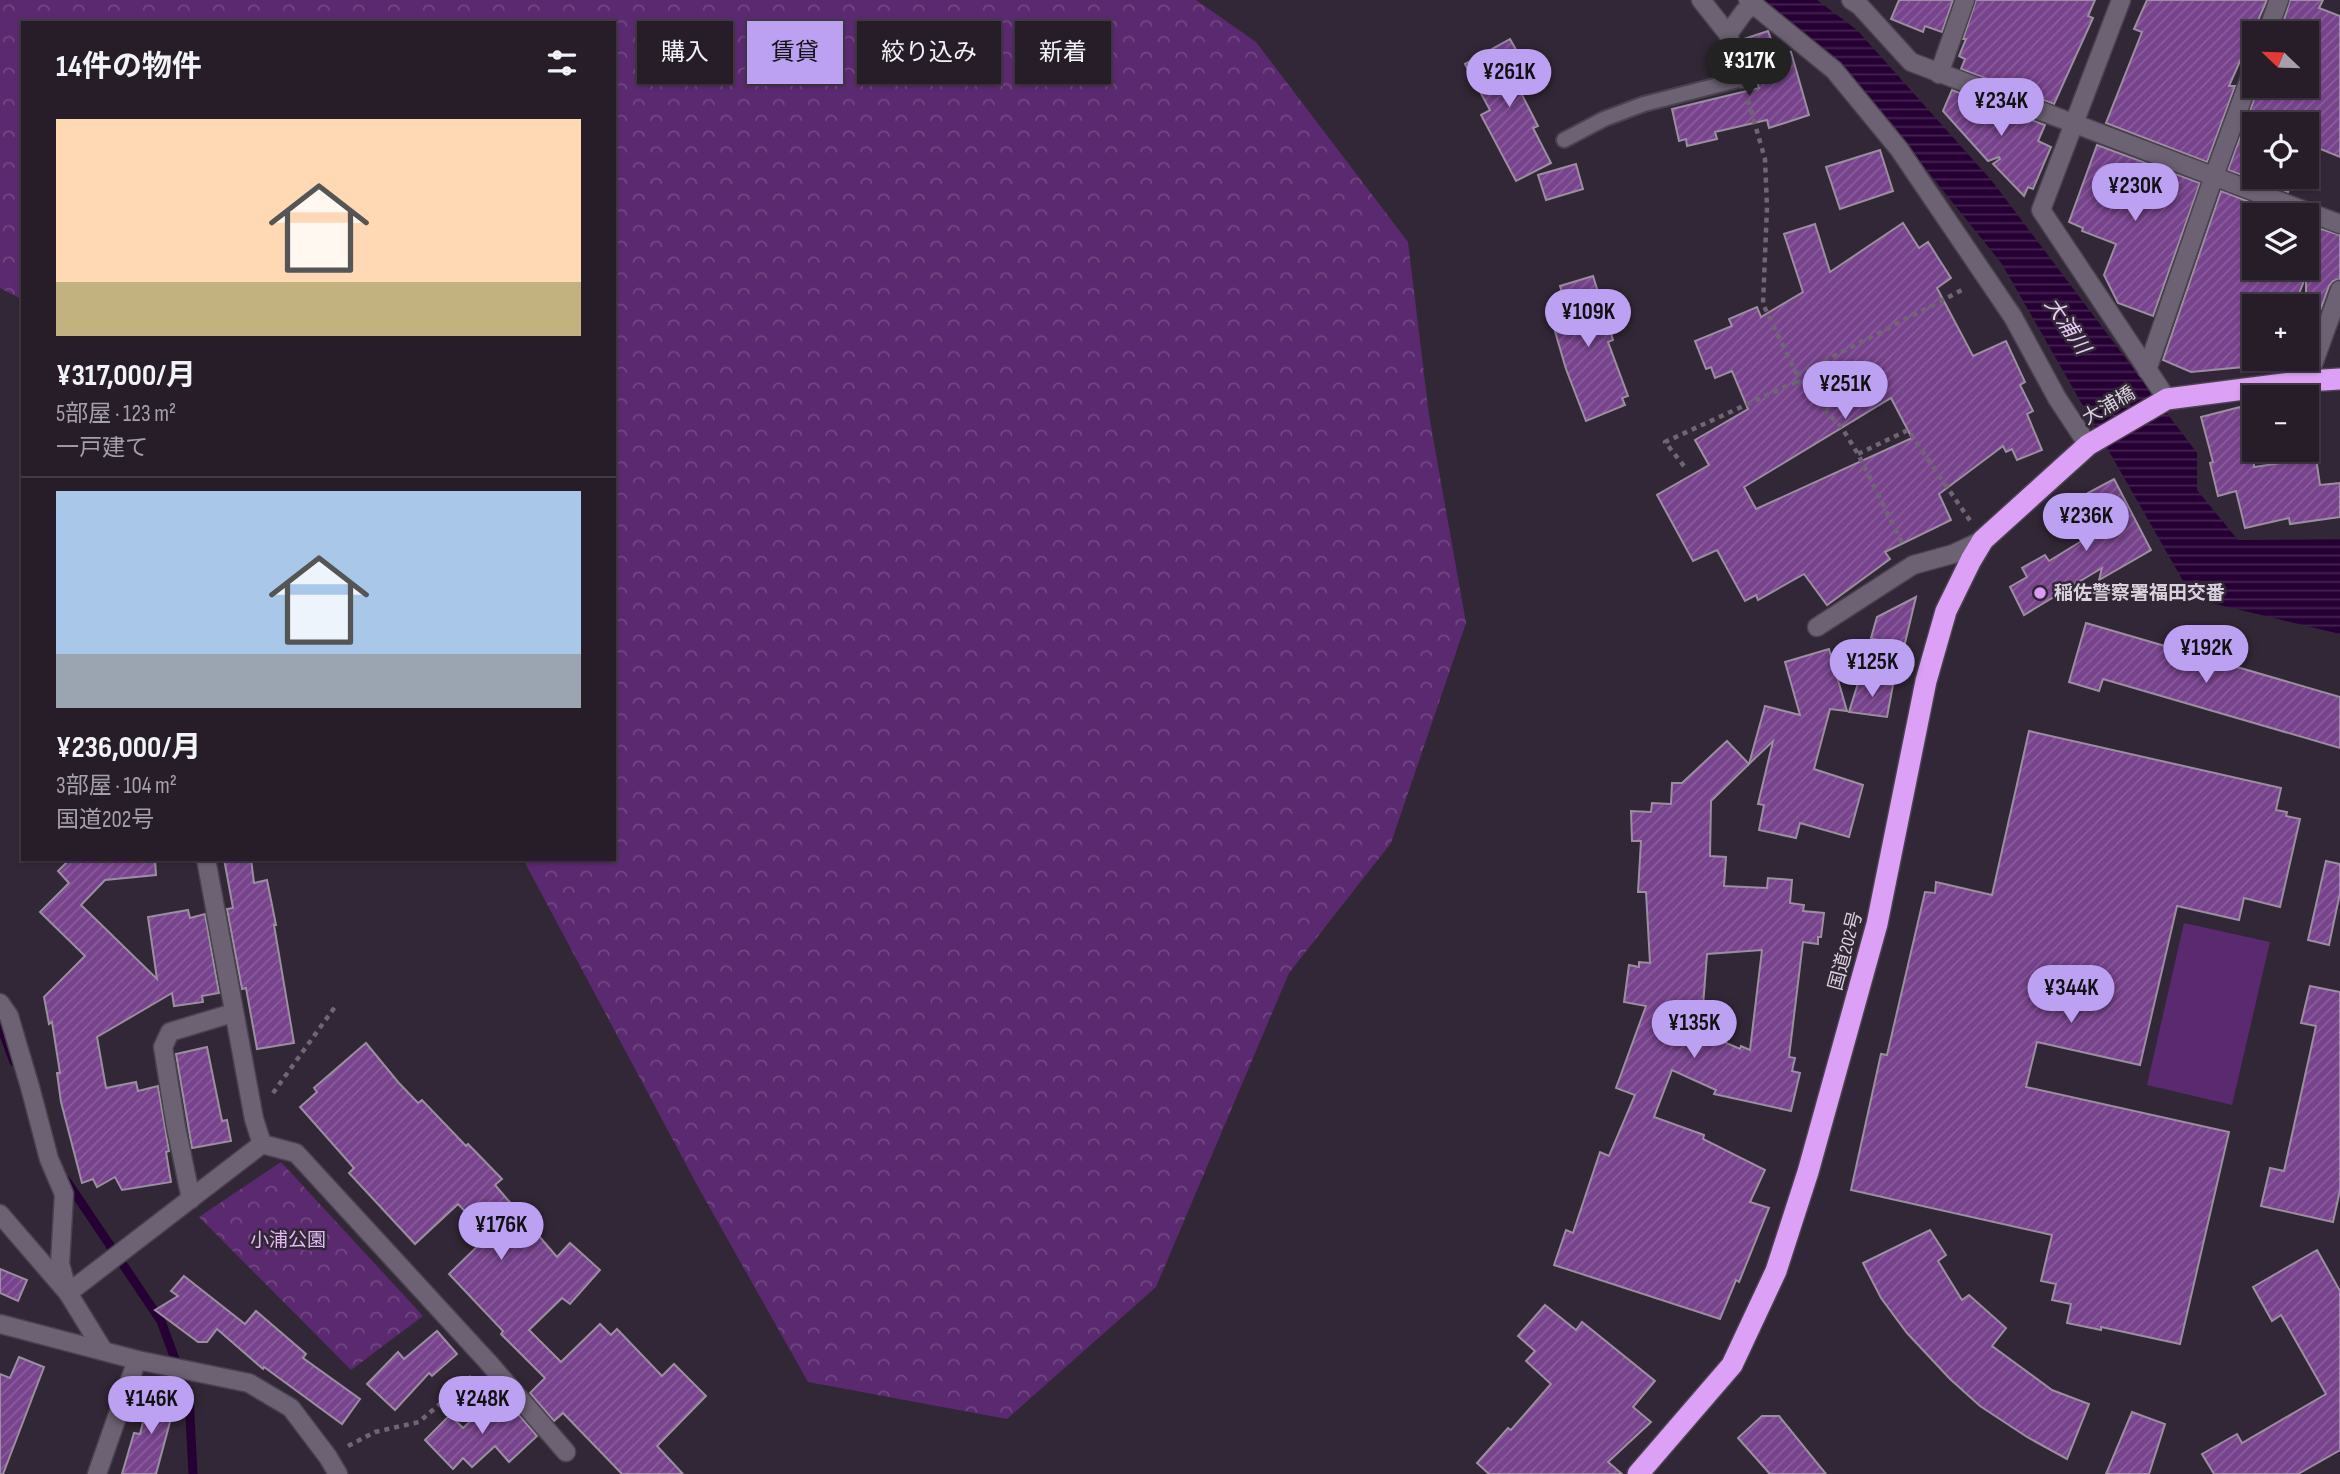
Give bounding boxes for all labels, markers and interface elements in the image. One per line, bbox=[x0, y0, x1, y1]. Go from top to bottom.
chip: 購入 bbox=[637, 21, 733, 84]
chip: 賃貸 bbox=[747, 21, 843, 84]
chip: 絞り込み bbox=[857, 21, 1001, 84]
chip: 新着 bbox=[1015, 21, 1111, 84]
north arrow bbox=[2242, 21, 2319, 98]
map controls bbox=[2242, 21, 2319, 462]
pin: ¥317K bbox=[1700, 38, 1798, 98]
icon: filters bbox=[543, 44, 581, 82]
text: ¥317K bbox=[1723, 47, 1775, 75]
text: 14件の物件 bbox=[56, 49, 202, 85]
pin: ¥261K bbox=[1460, 50, 1558, 109]
text: ¥261K bbox=[1482, 58, 1536, 86]
pin: ¥234K bbox=[1952, 78, 2050, 138]
text: ¥234K bbox=[1974, 87, 2028, 115]
button: locate bbox=[2242, 112, 2319, 189]
pin: ¥230K bbox=[2086, 164, 2184, 223]
icon: home bbox=[256, 165, 382, 291]
text: ¥230K bbox=[2108, 172, 2162, 200]
button: layers bbox=[2242, 203, 2319, 280]
pin: ¥109K bbox=[1539, 290, 1637, 349]
water label: 大浦川 bbox=[2039, 293, 2096, 361]
button: + bbox=[2242, 294, 2319, 371]
text: ¥109K bbox=[1561, 298, 1615, 326]
text: ¥317,000/月 bbox=[56, 358, 196, 394]
pin: ¥251K bbox=[1796, 362, 1894, 421]
text: ¥251K bbox=[1819, 370, 1871, 398]
street label: 大浦橋 bbox=[2079, 382, 2139, 430]
button: − bbox=[2242, 385, 2319, 462]
text: 5部屋 · 123 m² bbox=[56, 400, 176, 428]
text: 一戸建て bbox=[56, 434, 148, 462]
pin: ¥236K bbox=[2037, 494, 2135, 553]
text: ¥236K bbox=[2059, 502, 2113, 530]
icon: home bbox=[256, 537, 382, 663]
place label: 稲佐警察署福田交番 bbox=[2054, 582, 2225, 605]
marker: 稲佐警察署福田交番 bbox=[2032, 585, 2048, 601]
pin: ¥192K bbox=[2157, 626, 2255, 685]
text: ¥192K bbox=[2179, 634, 2233, 662]
pin: ¥125K bbox=[1823, 640, 1921, 699]
text: ¥125K bbox=[1846, 648, 1898, 676]
text: ¥236,000/月 bbox=[56, 730, 201, 766]
text: 3部屋 · 104 m² bbox=[56, 772, 177, 800]
text: 国道202号 bbox=[56, 806, 154, 834]
street label: 国道202号 bbox=[1824, 909, 1868, 993]
pin: ¥344K bbox=[2022, 965, 2120, 1025]
text: ¥344K bbox=[2044, 974, 2098, 1002]
pin: ¥135K bbox=[1645, 1000, 1743, 1060]
text: ¥135K bbox=[1668, 1009, 1720, 1037]
pin: ¥176K bbox=[452, 1202, 550, 1262]
text: ¥176K bbox=[475, 1211, 527, 1239]
park label: 小浦公園 bbox=[250, 1229, 326, 1252]
pin: ¥146K bbox=[102, 1376, 200, 1436]
pin: ¥248K bbox=[433, 1376, 531, 1436]
text: ¥146K bbox=[124, 1385, 178, 1413]
text: ¥248K bbox=[455, 1385, 509, 1413]

